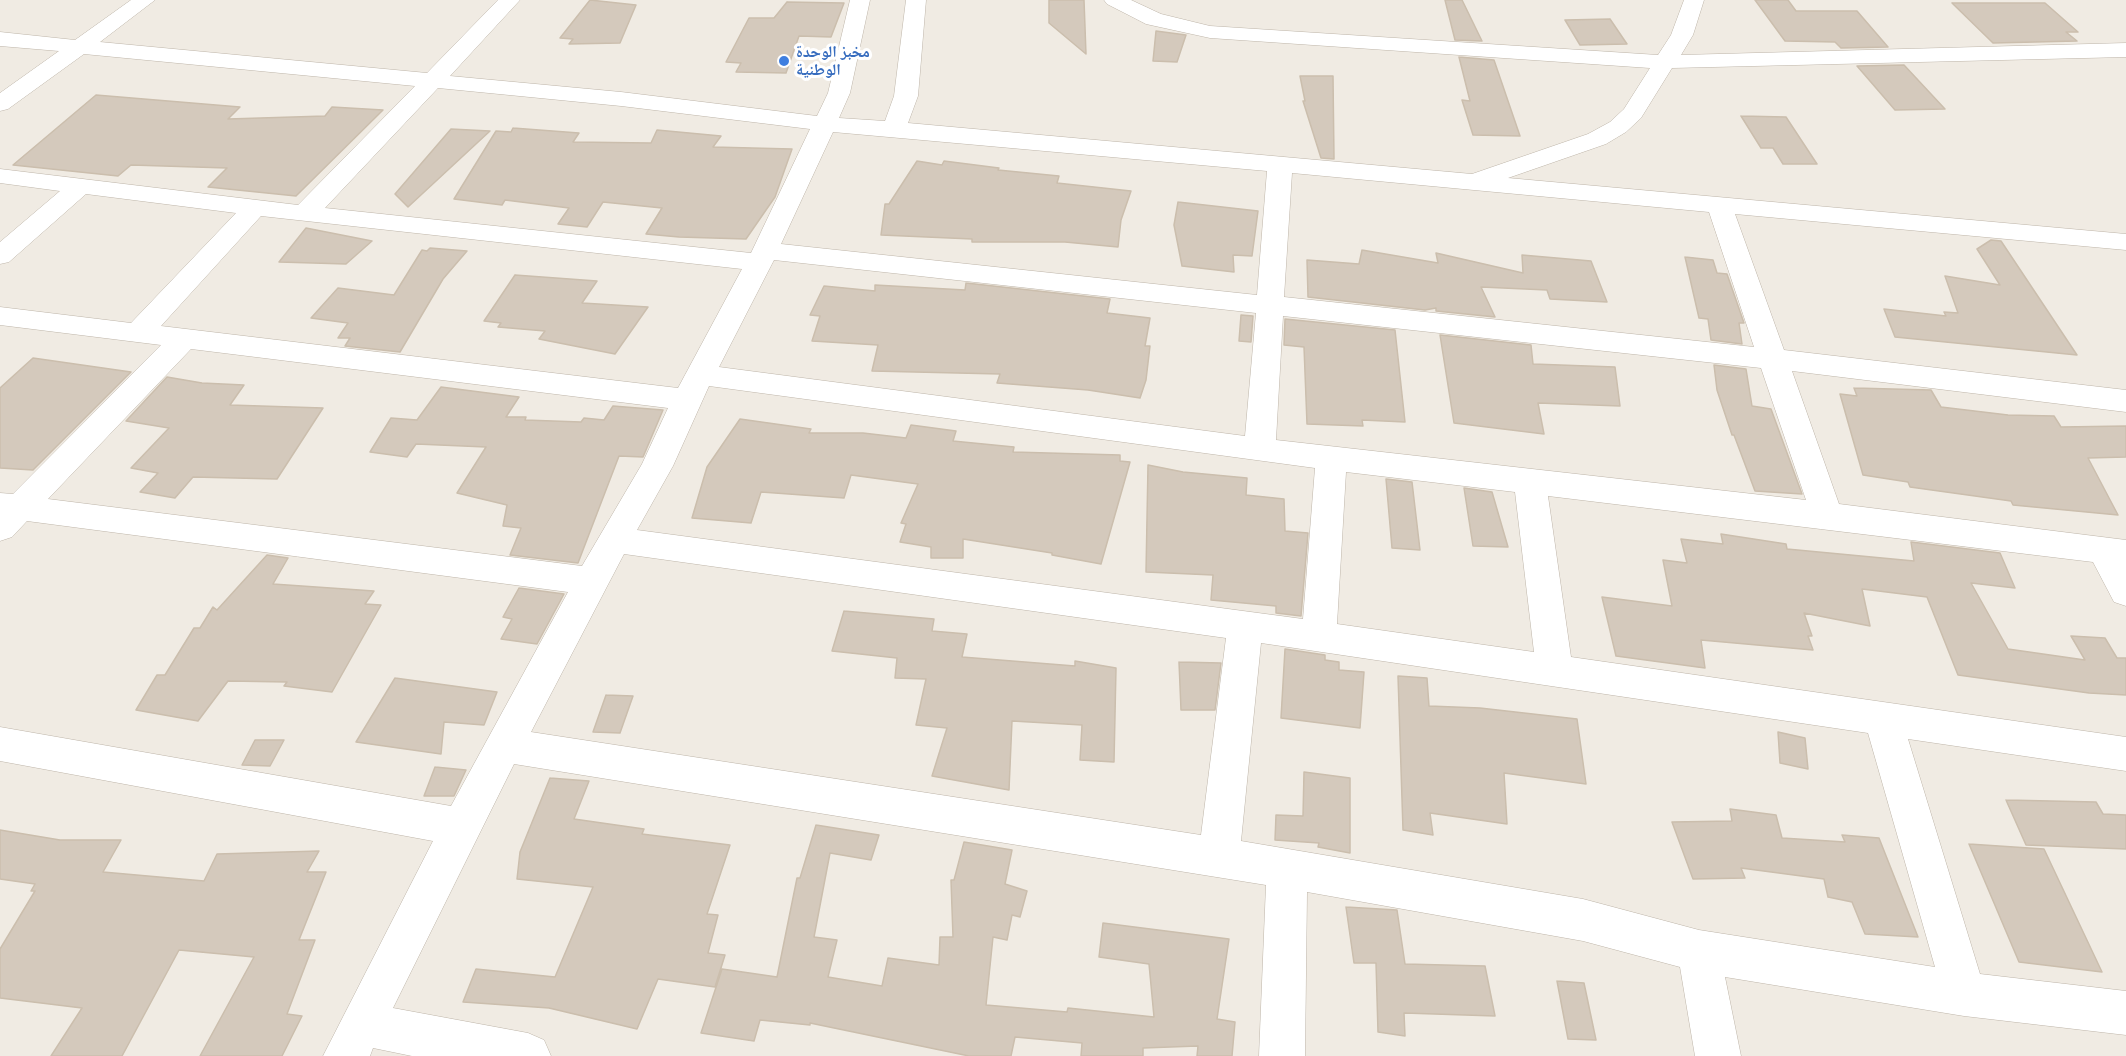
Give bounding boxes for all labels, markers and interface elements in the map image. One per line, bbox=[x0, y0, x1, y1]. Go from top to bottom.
place label: مخبز الوحدة الوطنية bbox=[796, 42, 870, 80]
marker: مخبز الوحدة الوطنية bbox=[777, 54, 791, 68]

